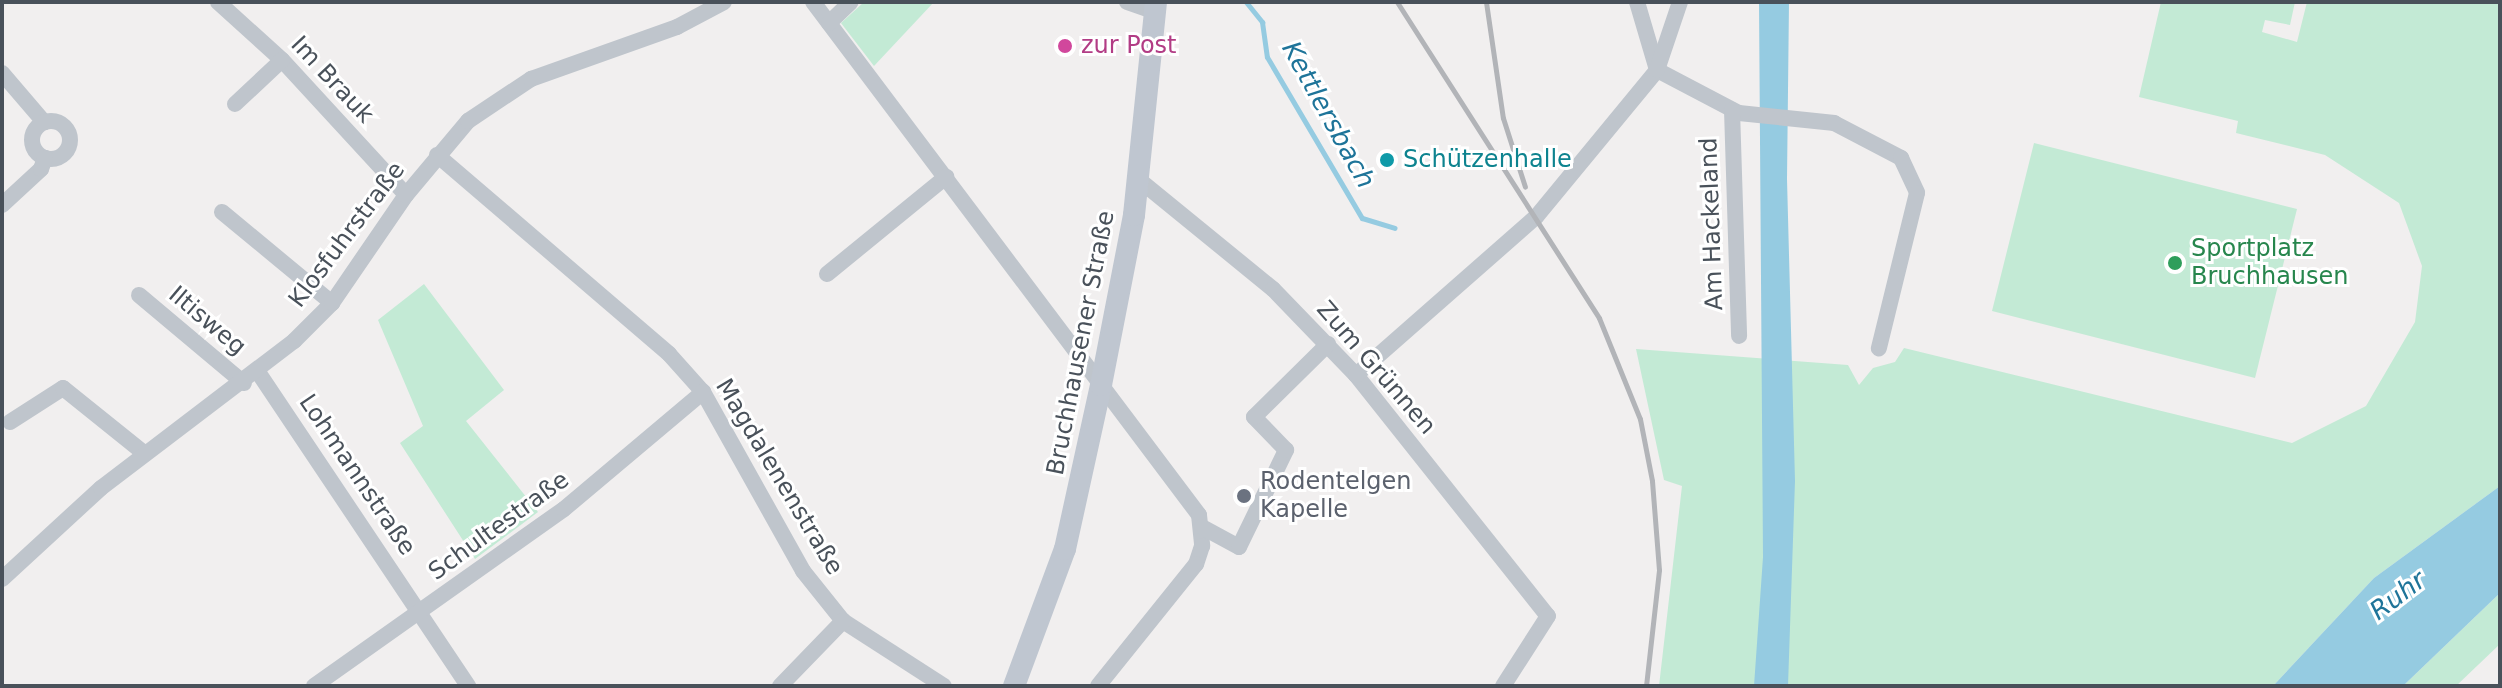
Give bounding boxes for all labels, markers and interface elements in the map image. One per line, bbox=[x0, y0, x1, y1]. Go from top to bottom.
street label: Im Brauk bbox=[285, 31, 379, 129]
place label: zur Post bbox=[1081, 32, 1177, 60]
water label: Kettlersbach bbox=[1275, 36, 1381, 194]
marker: zur Post bbox=[1056, 37, 1074, 55]
street label: Am Hackeland bbox=[1695, 137, 1729, 311]
place label: Schützenhalle bbox=[1403, 146, 1572, 174]
marker: Schützenhalle bbox=[1378, 151, 1396, 169]
street label: Klosfuhrstraße bbox=[283, 157, 411, 313]
street label: Bruchhausener Straße bbox=[1041, 208, 1121, 478]
place label: Sportplatz Bruchhausen bbox=[2191, 235, 2349, 291]
marker: Sportplatz Bruchhausen bbox=[2166, 254, 2184, 272]
street label: Iltisweg bbox=[163, 280, 251, 362]
street label: Zum Grünnen bbox=[1310, 296, 1442, 440]
street label: Magdalenenstraße bbox=[709, 374, 849, 580]
street label: Lohmannstraße bbox=[293, 389, 421, 561]
street label: Schultestraße bbox=[423, 466, 575, 586]
place label: Rodentelgen Kapelle bbox=[1260, 468, 1412, 524]
marker: Rodentelgen Kapelle bbox=[1235, 487, 1253, 505]
water label: Ruhr bbox=[2364, 565, 2432, 627]

